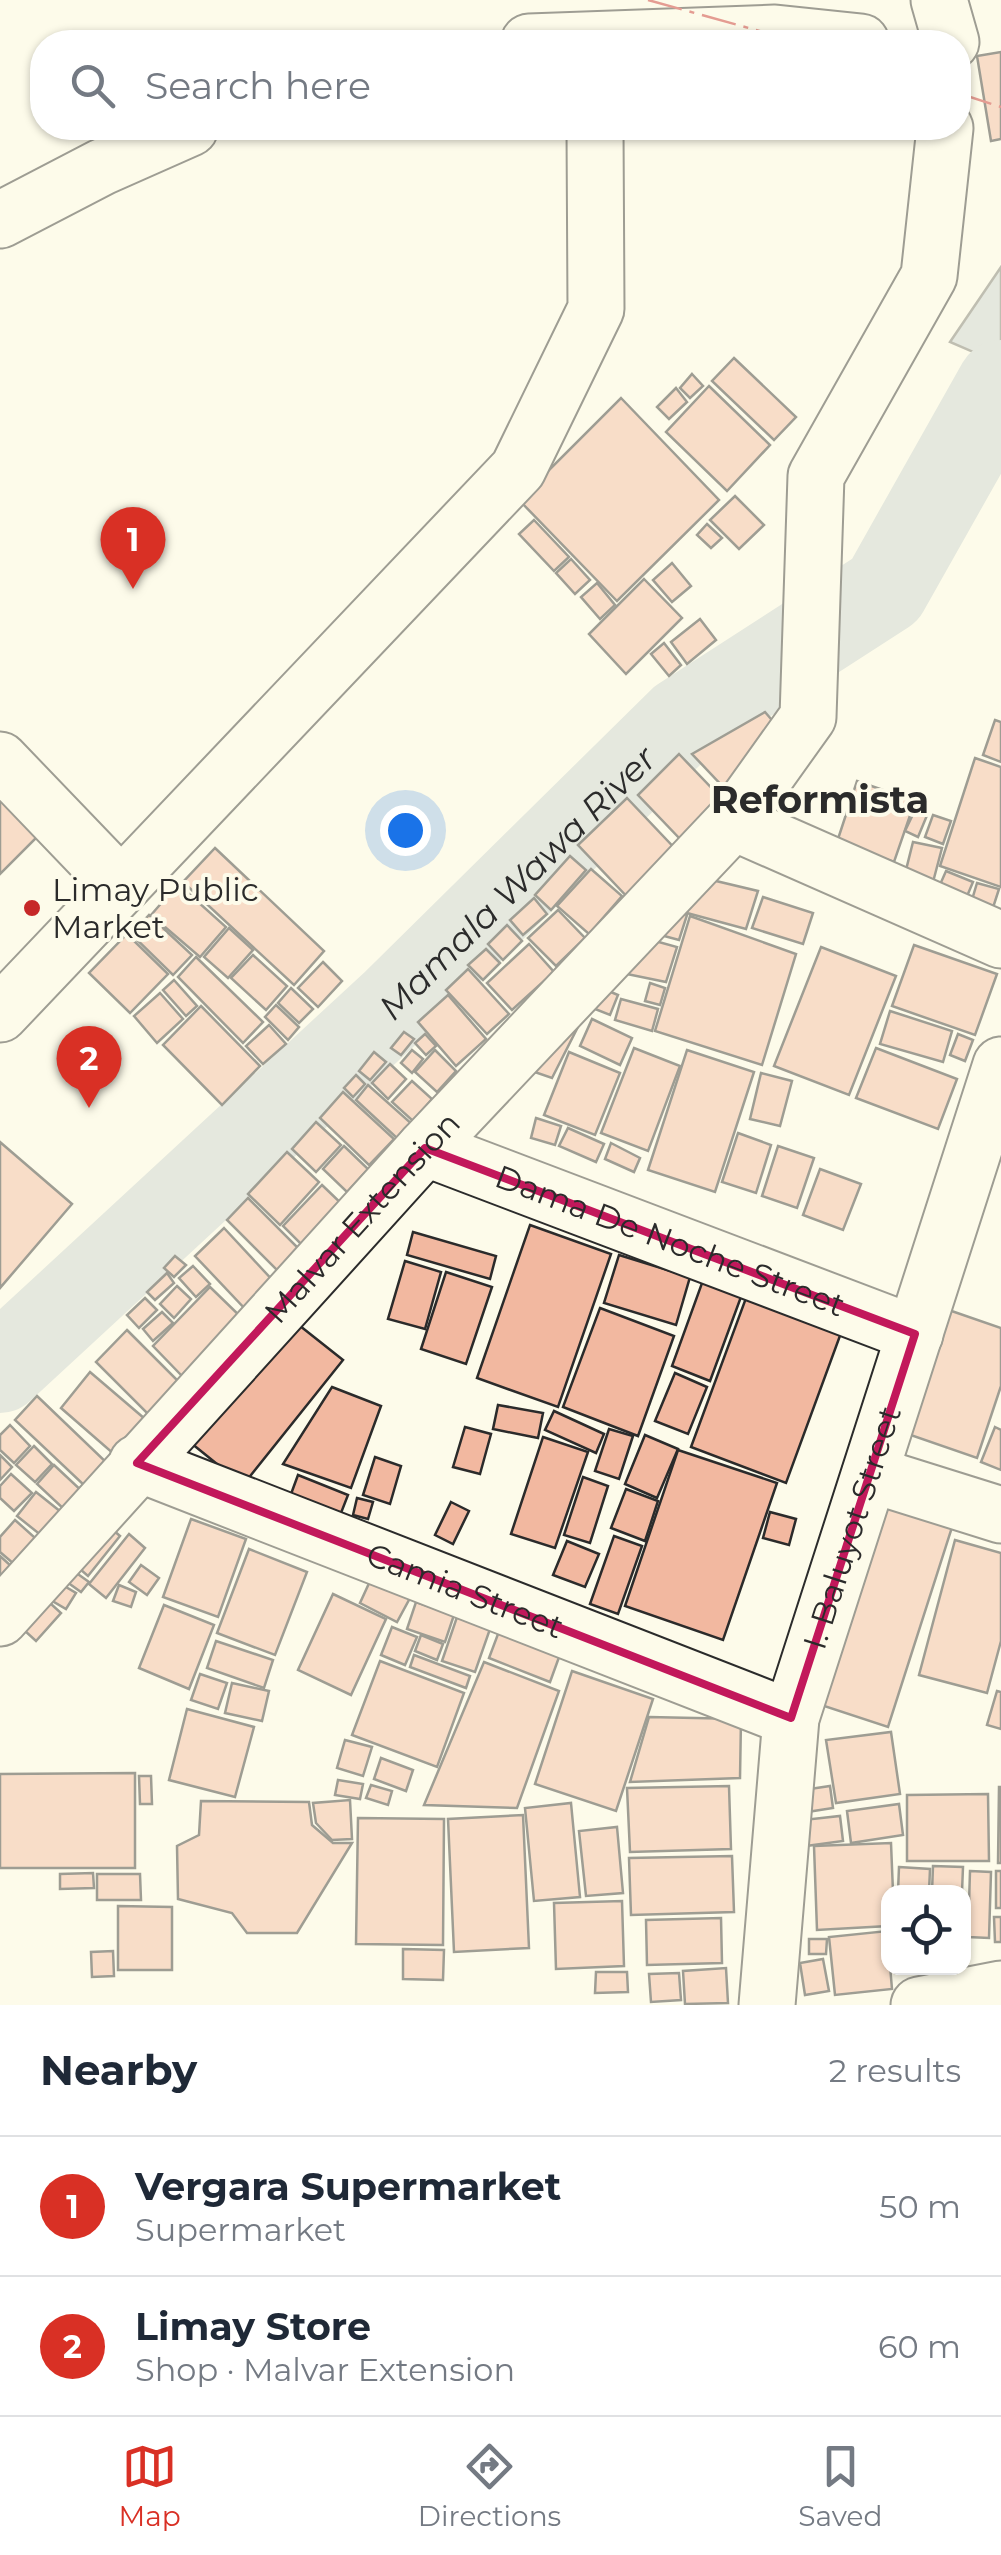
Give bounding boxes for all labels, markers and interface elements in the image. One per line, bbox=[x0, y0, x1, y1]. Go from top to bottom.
search box bbox=[30, 30, 971, 140]
icon: search bbox=[65, 58, 120, 113]
text: Search here bbox=[145, 62, 371, 109]
pin: 1 bbox=[100, 506, 166, 589]
water label: Mamala Wawa River bbox=[370, 736, 665, 1029]
district label: Reformista bbox=[711, 776, 929, 823]
your location bbox=[380, 805, 431, 856]
place label: Limay Public Market bbox=[52, 870, 259, 946]
marker: Limay Public Market bbox=[21, 897, 43, 919]
pin: 2 bbox=[56, 1026, 122, 1108]
street label: Malvar Extension bbox=[256, 1103, 468, 1331]
street label: Dama De Noche Street bbox=[490, 1156, 850, 1325]
street label: I. Baluyot Street bbox=[794, 1401, 909, 1654]
street label: Camia Street bbox=[361, 1534, 569, 1646]
map controls bbox=[881, 1885, 971, 1975]
button: locate bbox=[881, 1885, 971, 1975]
text: Nearby bbox=[40, 2044, 197, 2096]
text: 2 results bbox=[829, 2051, 961, 2090]
text: Vergara Supermarket bbox=[135, 2163, 561, 2210]
text: 1 bbox=[66, 2187, 79, 2226]
text: 50 m bbox=[879, 2187, 961, 2226]
text: Supermarket bbox=[135, 2210, 346, 2249]
text: Limay Store bbox=[135, 2303, 371, 2350]
text: 2 bbox=[63, 2327, 82, 2366]
text: 60 m bbox=[878, 2327, 961, 2366]
text: Shop · Malvar Extension bbox=[135, 2350, 515, 2389]
tab: Map bbox=[119, 2439, 181, 2533]
tab: Directions bbox=[418, 2439, 561, 2533]
tab: Saved bbox=[798, 2439, 882, 2533]

